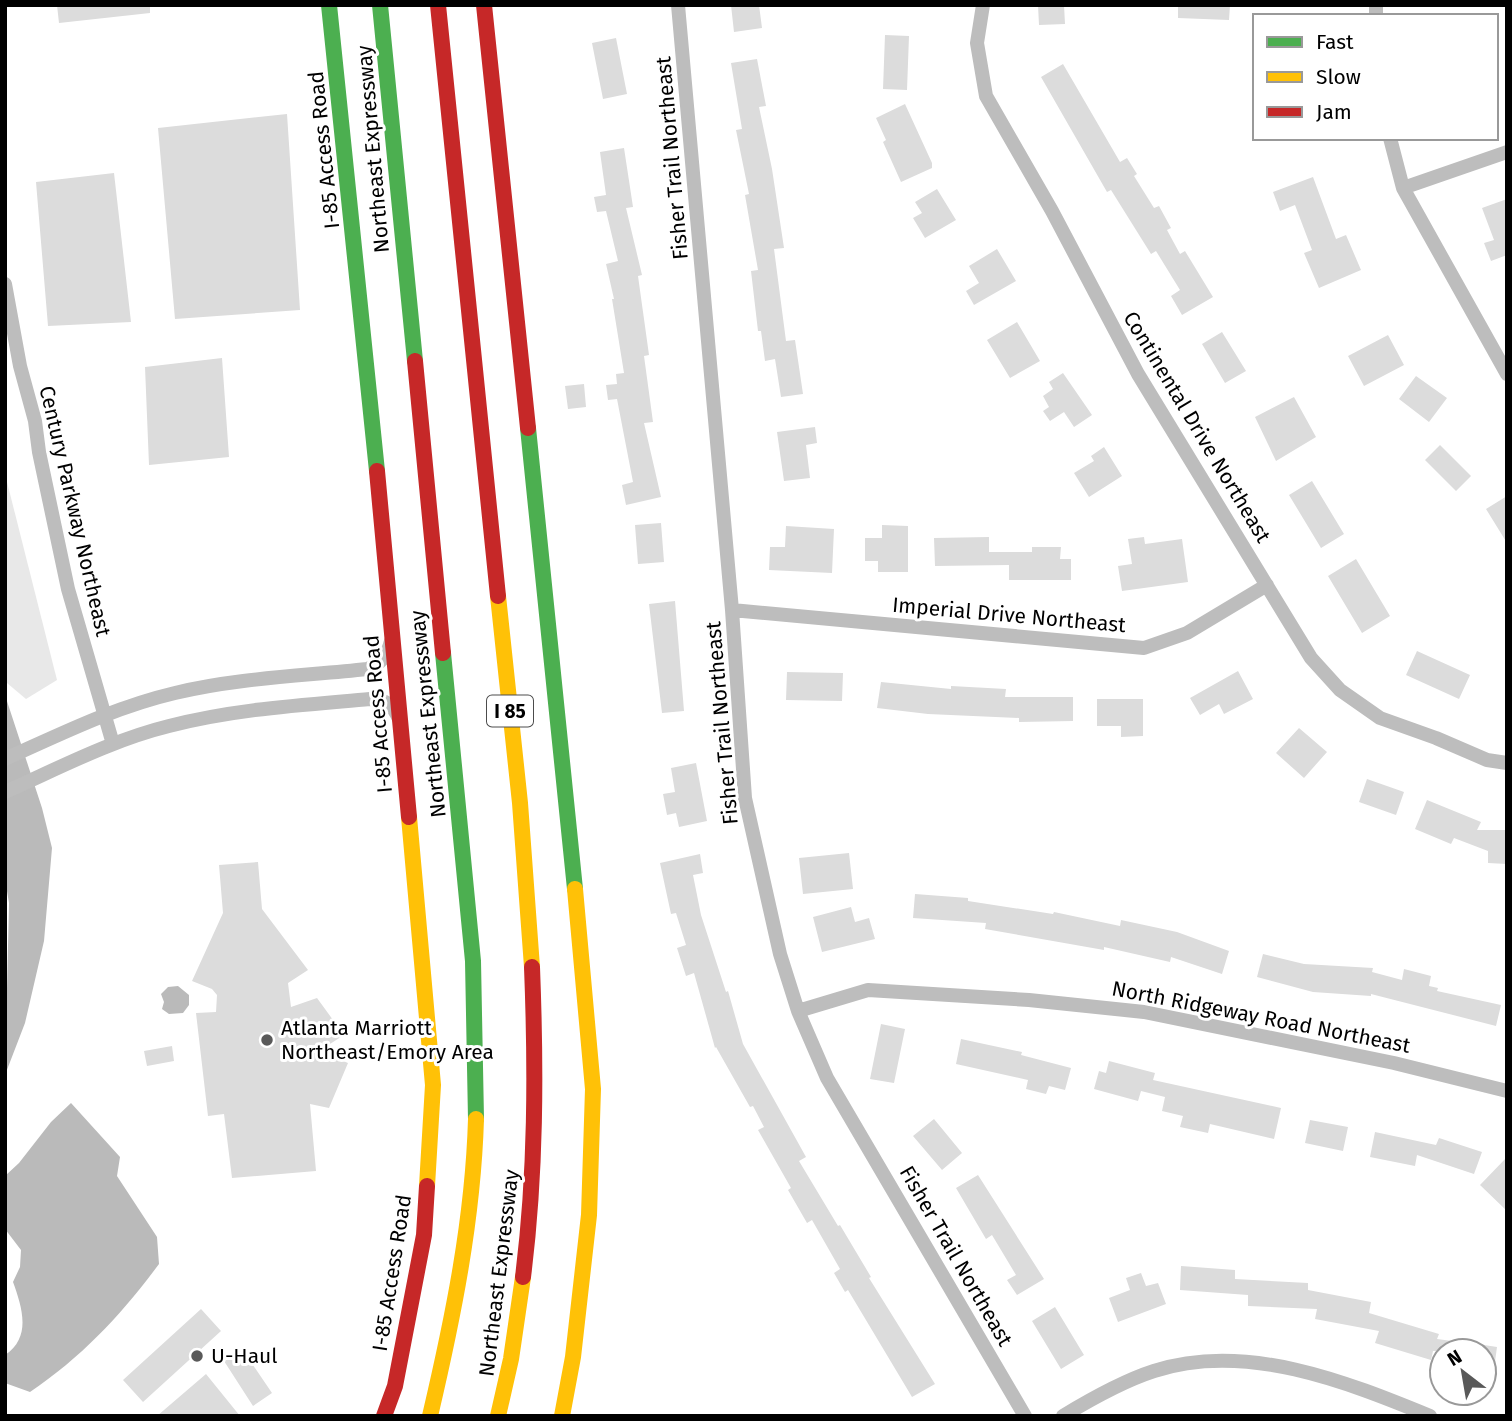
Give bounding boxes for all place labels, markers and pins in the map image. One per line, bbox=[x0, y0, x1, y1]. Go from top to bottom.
place label: Atlanta Marriott Northeast/Emory Area bbox=[281, 1015, 494, 1065]
marker: Atlanta Marriott Northeast/Emory Area bbox=[259, 1032, 275, 1048]
place label: U-Haul bbox=[211, 1343, 277, 1369]
marker: U-Haul bbox=[189, 1348, 205, 1364]

